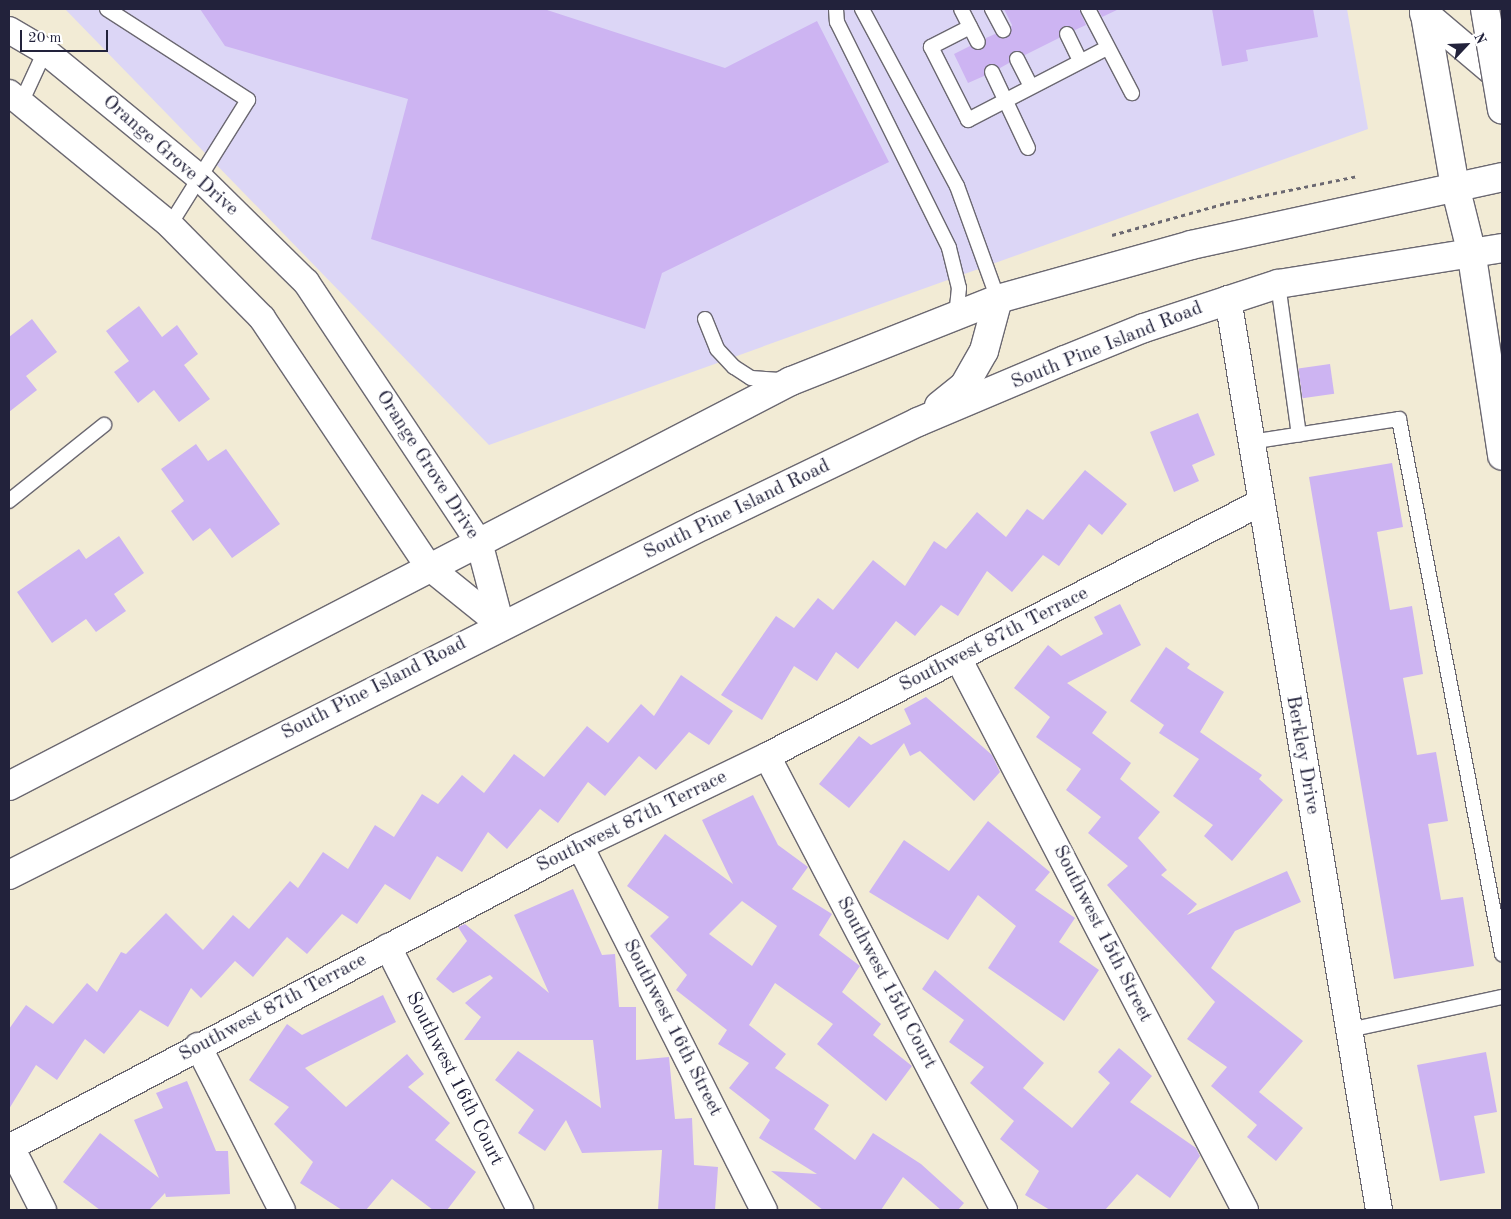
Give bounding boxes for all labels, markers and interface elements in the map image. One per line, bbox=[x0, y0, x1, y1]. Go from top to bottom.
scale bar bbox=[22, 20, 110, 52]
north arrow bbox=[1441, 20, 1491, 70]
text: 20 m bbox=[28, 31, 62, 46]
text: N bbox=[1471, 31, 1488, 46]
street label: Orange Grove Drive bbox=[97, 90, 243, 222]
street label: South Pine Island Road bbox=[1008, 297, 1206, 395]
street label: Orange Grove Drive bbox=[370, 386, 484, 544]
street label: South Pine Island Road bbox=[640, 454, 834, 566]
street label: Southwest 87th Terrace bbox=[895, 582, 1093, 698]
street label: South Pine Island Road bbox=[278, 632, 470, 746]
street label: Berkley Drive bbox=[1280, 694, 1324, 816]
street label: Southwest 87th Terrace bbox=[533, 765, 731, 879]
street label: Southwest 15th Street bbox=[1047, 841, 1157, 1027]
street label: Southwest 15th Court bbox=[830, 893, 942, 1073]
street label: Southwest 16th Street bbox=[617, 935, 727, 1121]
street label: Southwest 87th Terrace bbox=[175, 948, 371, 1068]
street label: Southwest 16th Court bbox=[400, 988, 508, 1170]

